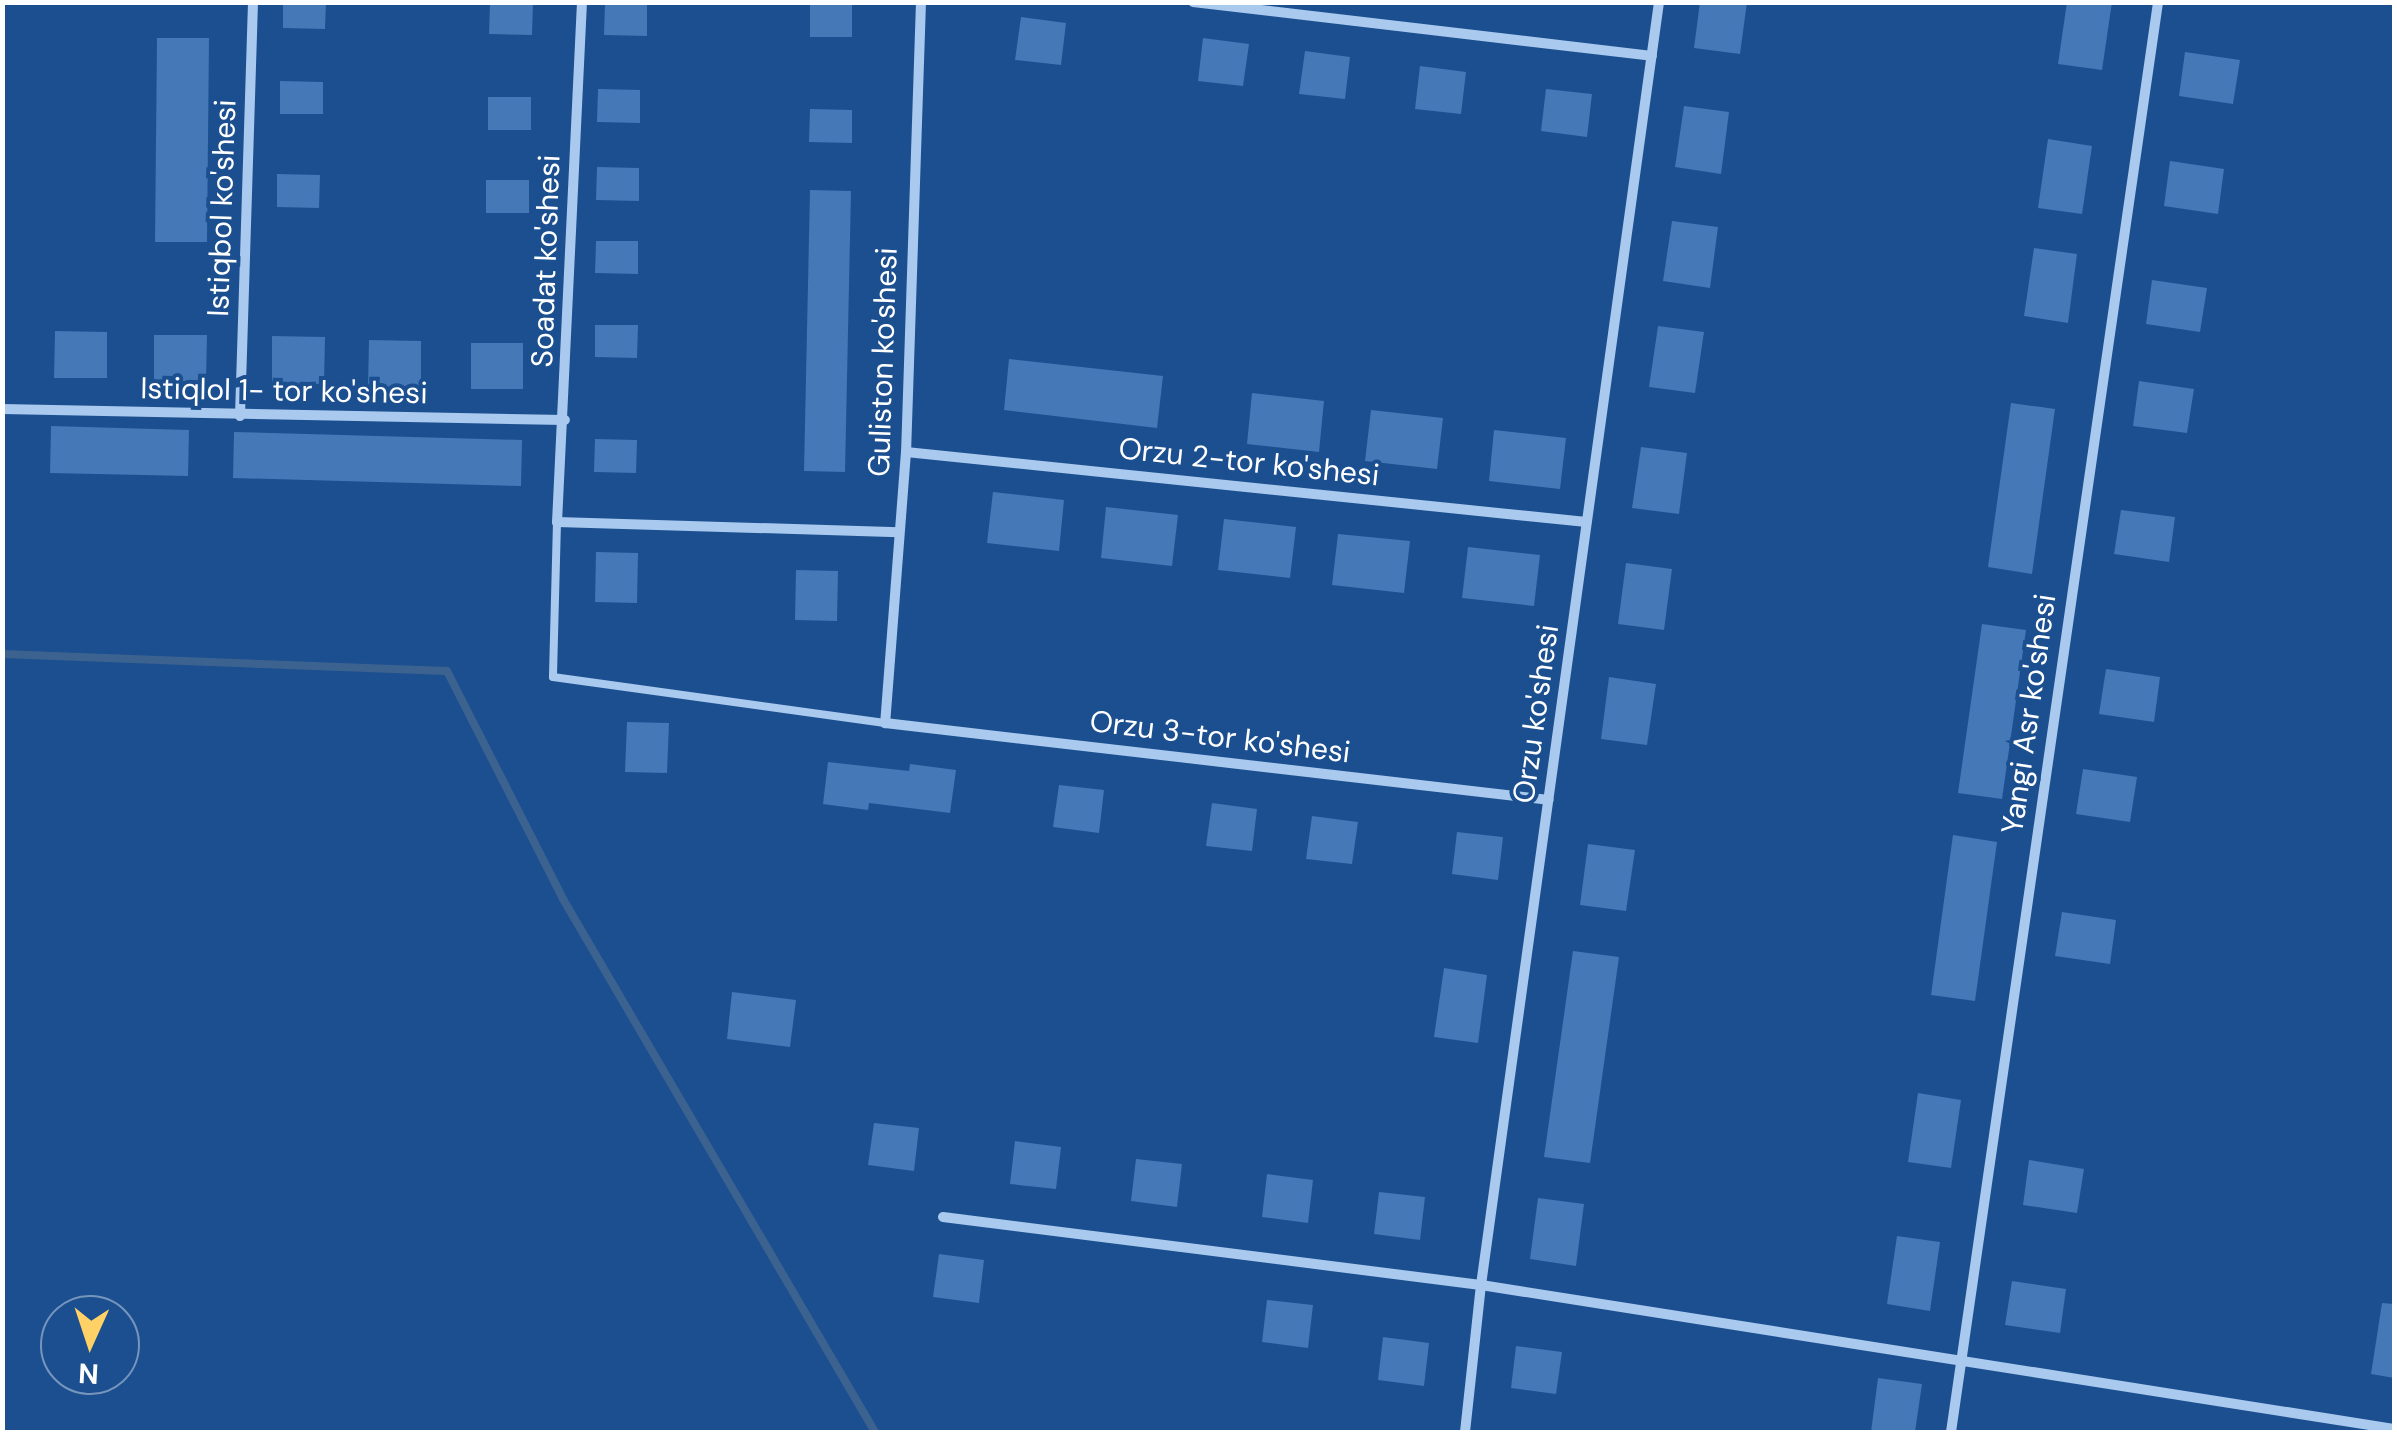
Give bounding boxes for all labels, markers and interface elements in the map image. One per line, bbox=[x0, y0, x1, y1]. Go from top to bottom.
street label: Istiqbol ko'shesi bbox=[200, 99, 244, 317]
street label: Soadat ko'shesi bbox=[524, 154, 568, 368]
street label: Guliston ko'shesi bbox=[861, 247, 905, 477]
street label: Istiqlol 1- tor ko'shesi bbox=[140, 370, 428, 412]
street label: Orzu 2-tor ko'shesi bbox=[1117, 430, 1381, 494]
street label: Yangi Asr ko'shesi bbox=[1994, 592, 2064, 836]
street label: Orzu ko'shesi bbox=[1506, 622, 1566, 806]
street label: Orzu 3-tor ko'shesi bbox=[1088, 703, 1352, 771]
north arrow bbox=[40, 1295, 140, 1395]
text: N bbox=[77, 1354, 100, 1392]

